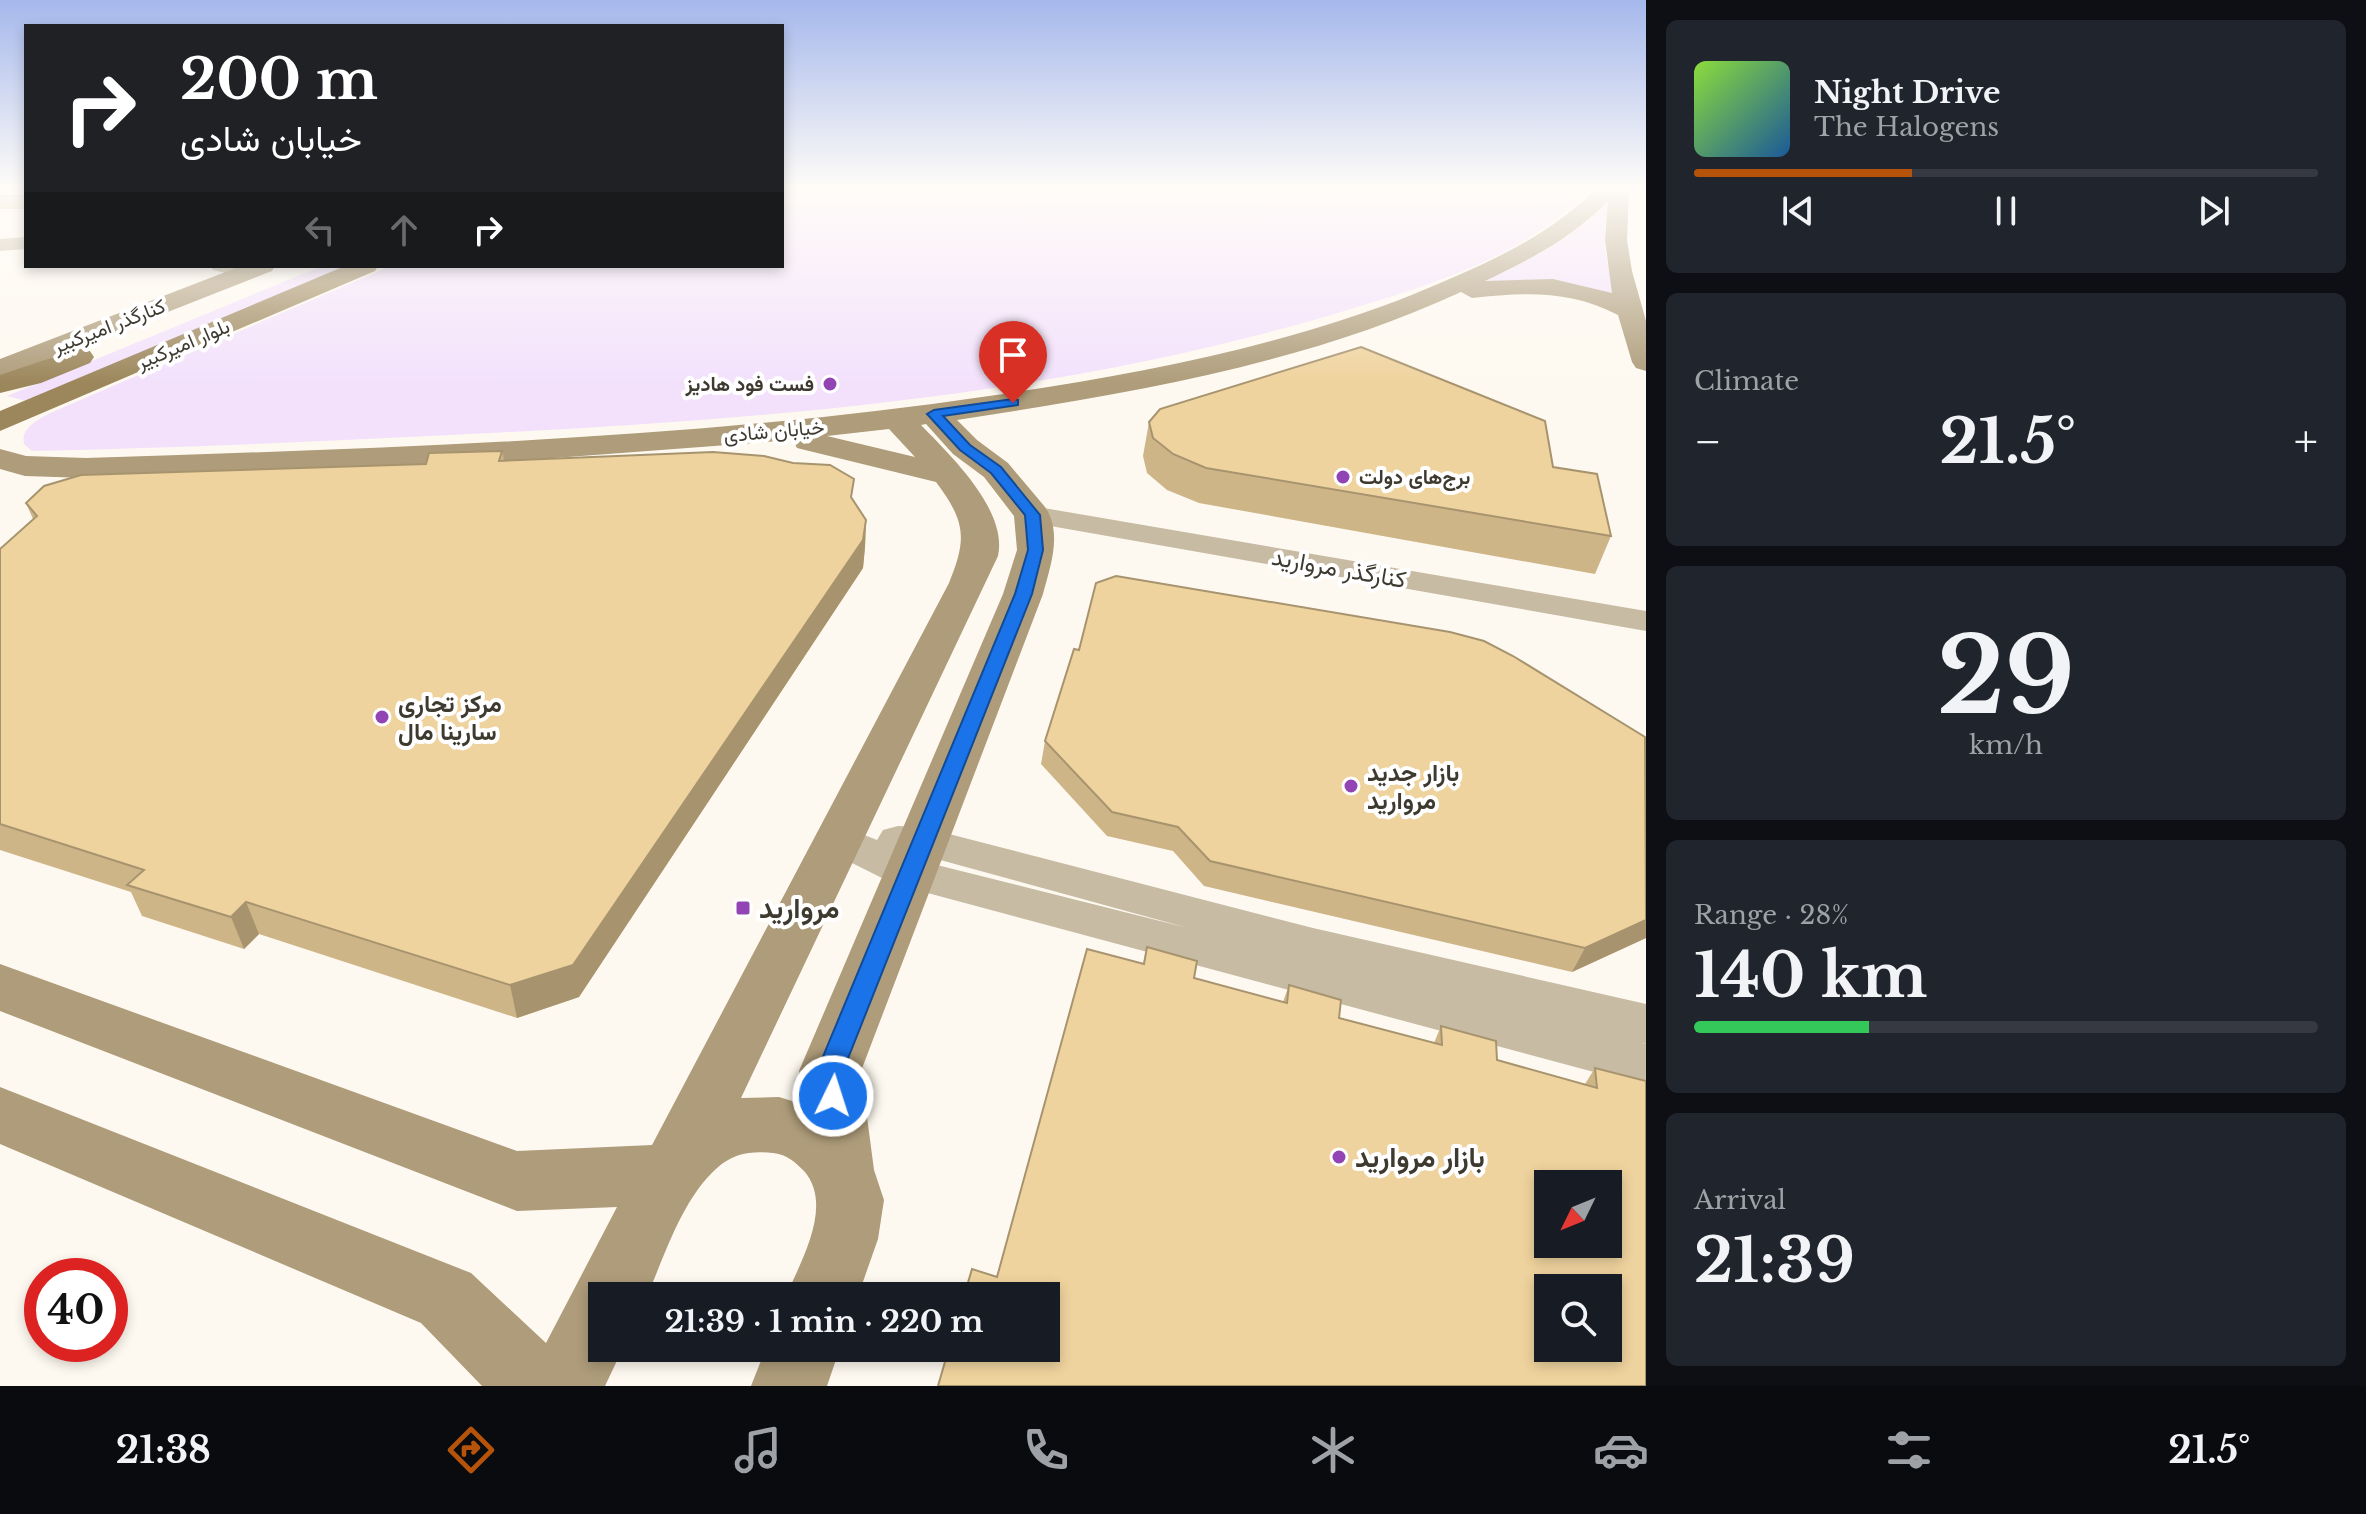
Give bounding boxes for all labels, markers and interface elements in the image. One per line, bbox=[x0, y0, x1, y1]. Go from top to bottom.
text: 200 m bbox=[180, 45, 378, 114]
icon: right bbox=[48, 56, 152, 160]
text: Night Drive bbox=[1814, 74, 2000, 111]
text: The Halogens bbox=[1814, 111, 1999, 143]
text: خیابان شادی bbox=[180, 116, 362, 161]
icon: previous bbox=[1776, 189, 1820, 233]
icon: pause bbox=[1984, 189, 2028, 233]
icon: next bbox=[2192, 189, 2236, 233]
icon: left bbox=[298, 208, 342, 252]
icon: ahead bbox=[382, 208, 426, 252]
icon: right bbox=[466, 208, 510, 252]
street label: کنارگذر امیرکبیر bbox=[48, 294, 169, 360]
street label: بلوار امیرکبیر bbox=[132, 314, 234, 376]
pin bbox=[979, 321, 1047, 403]
icon: arrive bbox=[991, 333, 1035, 377]
text: Climate bbox=[1694, 365, 1799, 397]
place label: فست فود هادیز bbox=[684, 372, 814, 397]
marker: فست فود هادیز bbox=[821, 375, 839, 393]
text: 21.5° bbox=[1940, 405, 2076, 479]
text: − bbox=[1694, 414, 1722, 469]
text: + bbox=[2294, 414, 2318, 469]
street label: خیابان شادی bbox=[723, 415, 825, 447]
place label: برج‌های دولت bbox=[1359, 465, 1470, 491]
marker: برج‌های دولت bbox=[1334, 468, 1352, 486]
street label: کنارگذر مروارید bbox=[1269, 542, 1408, 595]
text: 29 bbox=[1937, 612, 2075, 741]
place label: مرکز تجاری سارینا مال bbox=[398, 689, 502, 747]
marker: مرکز تجاری سارینا مال bbox=[373, 708, 391, 726]
text: km/h bbox=[1969, 729, 2043, 761]
place label: بازار جدید مروارید bbox=[1367, 758, 1459, 816]
marker: بازار جدید مروارید bbox=[1342, 777, 1360, 795]
place label: مروارید bbox=[759, 891, 839, 926]
marker: مروارید bbox=[734, 899, 752, 917]
text: Range · 28% bbox=[1694, 899, 1849, 931]
text: 140 km bbox=[1694, 939, 1927, 1013]
position arrow bbox=[791, 1054, 875, 1138]
place label: بازار مروارید bbox=[1355, 1140, 1485, 1175]
marker: بازار مروارید bbox=[1330, 1148, 1348, 1166]
north arrow bbox=[1534, 1170, 1622, 1258]
map controls bbox=[1534, 1170, 1622, 1362]
text: Arrival bbox=[1694, 1184, 1786, 1216]
text: 21:39 bbox=[1694, 1224, 1855, 1298]
speed limit sign: 40 bbox=[24, 1258, 128, 1362]
button: search bbox=[1534, 1274, 1622, 1362]
text: 21:39 · 1 min · 220 m bbox=[665, 1303, 984, 1340]
icon: directions bbox=[443, 1422, 499, 1478]
icon: music bbox=[730, 1422, 786, 1478]
icon: phone bbox=[1018, 1422, 1074, 1478]
icon: climate bbox=[1305, 1422, 1361, 1478]
icon: car bbox=[1593, 1422, 1649, 1478]
icon: filters bbox=[1881, 1422, 1937, 1478]
text: 21:38 bbox=[116, 1428, 211, 1473]
text: 21.5° bbox=[2168, 1428, 2250, 1473]

